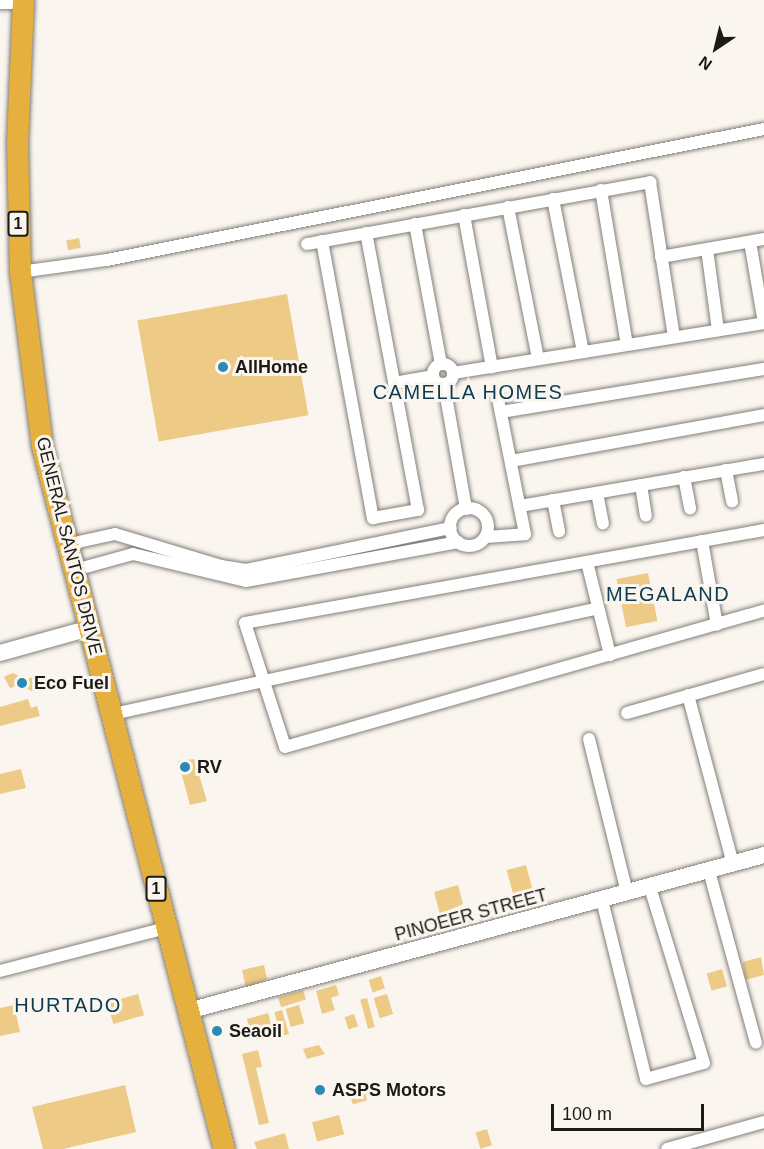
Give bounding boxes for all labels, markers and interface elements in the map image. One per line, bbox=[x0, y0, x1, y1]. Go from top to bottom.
north arrow bbox=[686, 18, 746, 78]
text: N bbox=[696, 53, 715, 73]
road number: 1 bbox=[8, 211, 28, 237]
place label: AllHome bbox=[235, 356, 308, 378]
marker: AllHome bbox=[216, 360, 230, 374]
district label: CAMELLA HOMES bbox=[372, 380, 564, 404]
street label: GENERAL SANTOS DRIVE bbox=[31, 434, 107, 658]
district label: MEGALAND bbox=[606, 582, 730, 606]
place label: Eco Fuel bbox=[34, 672, 109, 694]
marker: Eco Fuel bbox=[15, 676, 29, 690]
place label: RV bbox=[197, 756, 222, 778]
marker: RV bbox=[178, 760, 192, 774]
road number: 1 bbox=[146, 876, 166, 902]
street label: PINOEER STREET bbox=[392, 884, 550, 946]
district label: HURTADO bbox=[14, 993, 122, 1017]
place label: Seaoil bbox=[229, 1020, 282, 1042]
marker: Seaoil bbox=[210, 1024, 224, 1038]
place label: ASPS Motors bbox=[332, 1079, 446, 1101]
marker: ASPS Motors bbox=[313, 1083, 327, 1097]
scale bar bbox=[554, 1092, 707, 1130]
text: 100 m bbox=[562, 1104, 612, 1124]

